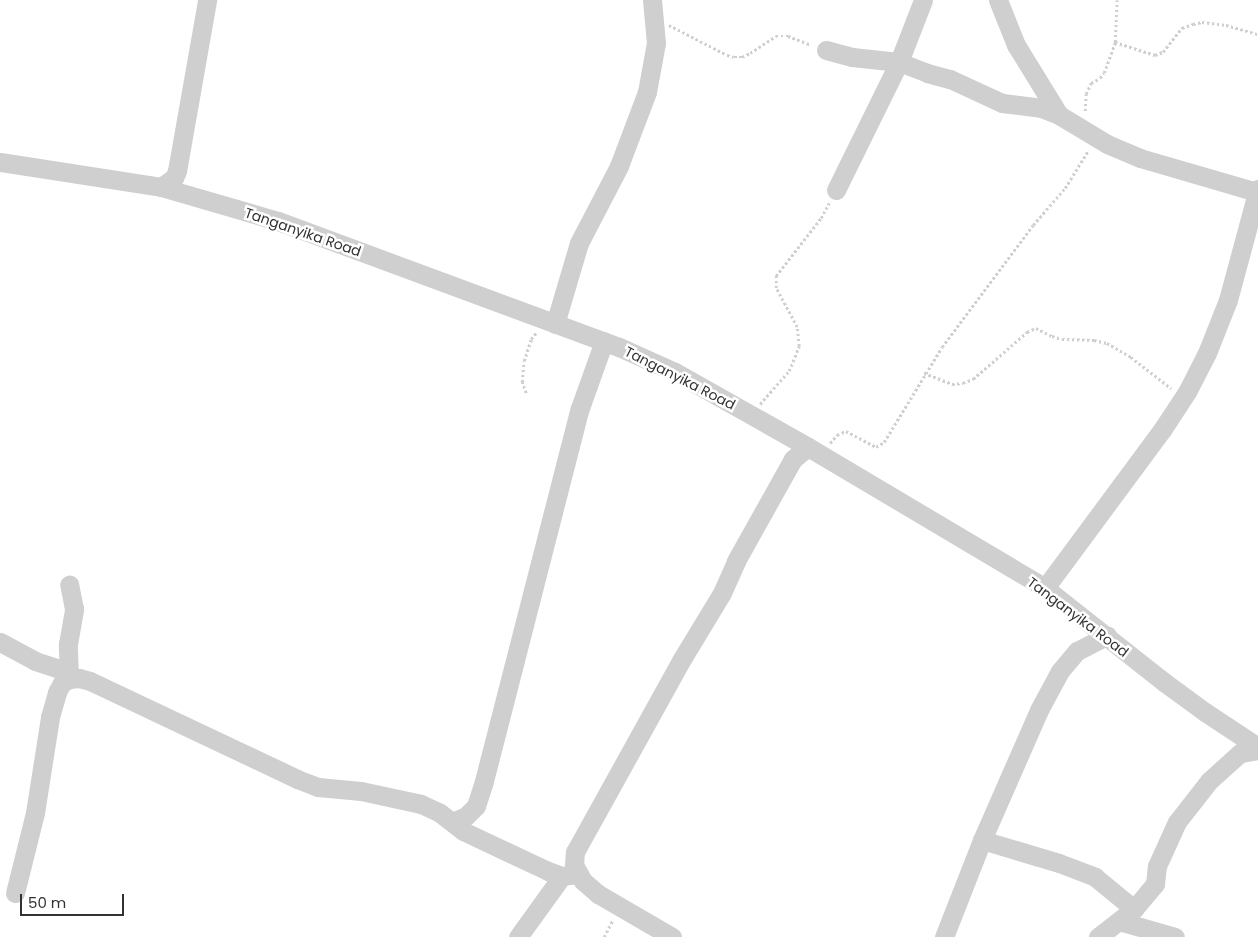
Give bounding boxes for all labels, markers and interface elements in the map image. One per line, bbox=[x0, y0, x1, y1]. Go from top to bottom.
street label: Tanganyika Road bbox=[243, 204, 363, 260]
street label: Tanganyika Road bbox=[622, 343, 738, 413]
street label: Tanganyika Road bbox=[1024, 574, 1132, 660]
scale bar bbox=[22, 884, 126, 916]
text: 50 m bbox=[28, 892, 66, 913]

